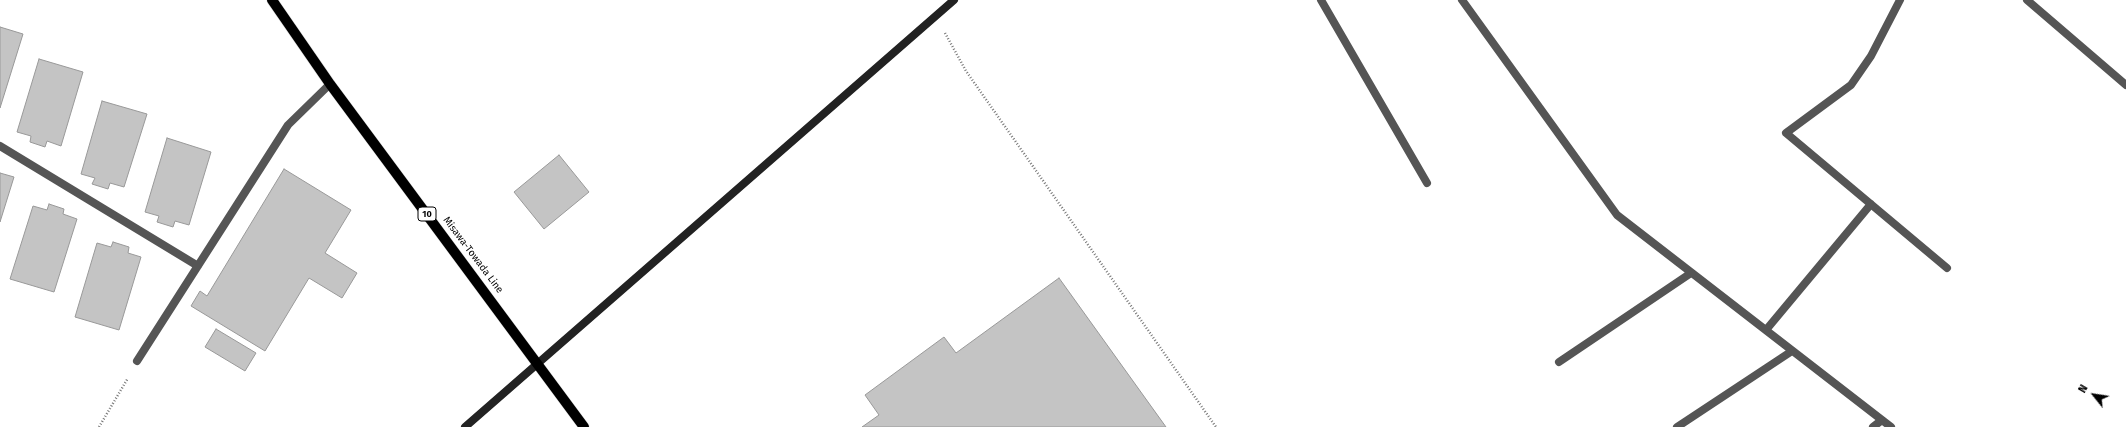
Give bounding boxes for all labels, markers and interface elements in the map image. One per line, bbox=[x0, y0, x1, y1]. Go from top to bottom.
road number: 10 bbox=[418, 207, 436, 221]
street label: Misawa-Towada Line bbox=[440, 214, 506, 296]
north arrow bbox=[2074, 375, 2114, 415]
text: N bbox=[2076, 382, 2091, 395]

